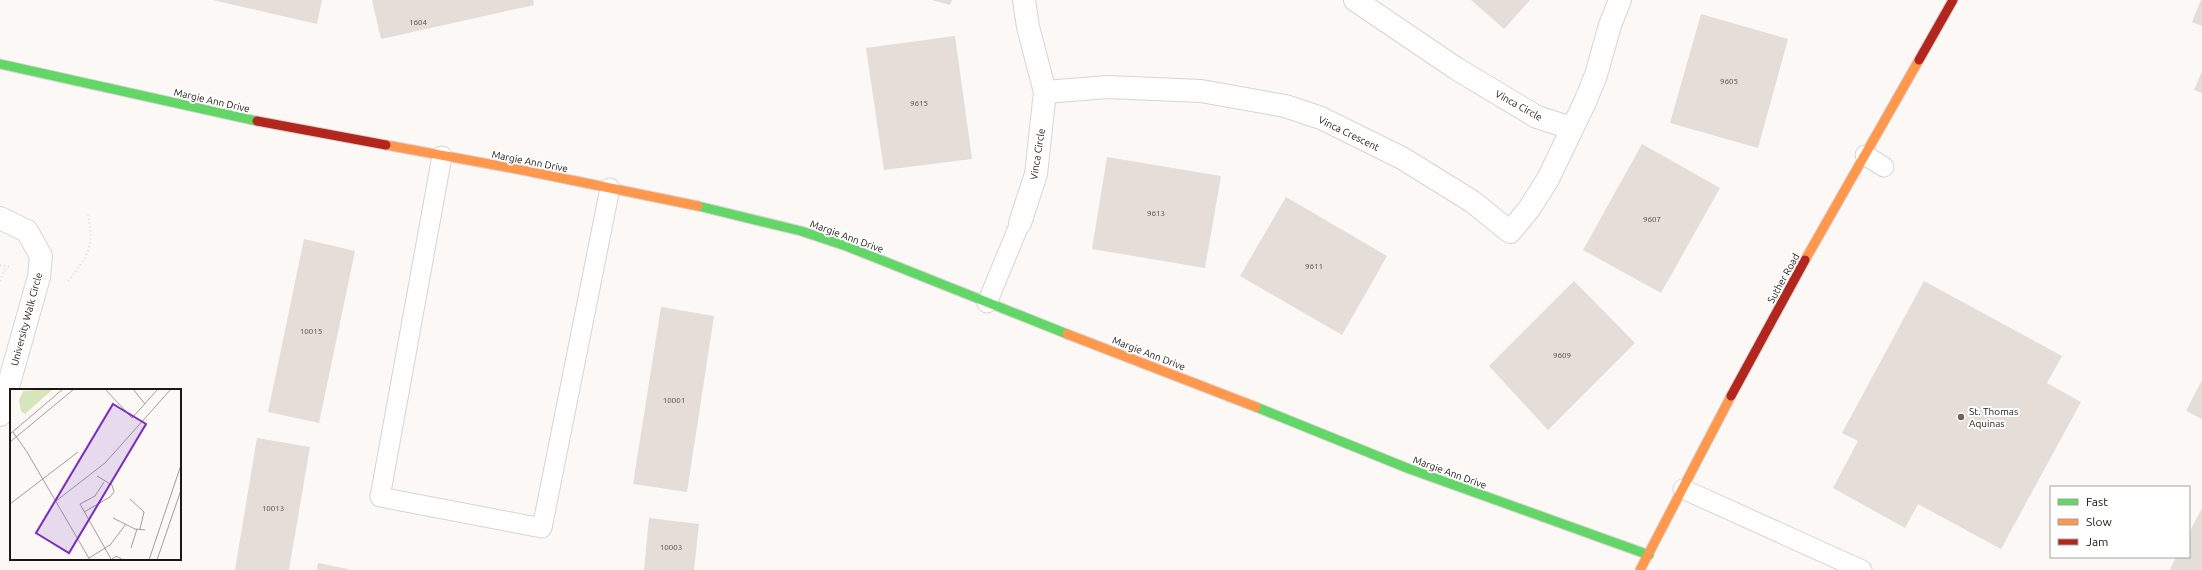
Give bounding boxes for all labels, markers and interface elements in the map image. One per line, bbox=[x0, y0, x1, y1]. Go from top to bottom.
house number: 1604 bbox=[409, 18, 428, 27]
house number: 9605 bbox=[1720, 77, 1738, 86]
street label: Margie Ann Drive bbox=[173, 86, 251, 115]
street label: Vinca Circle bbox=[1493, 88, 1544, 123]
house number: 9615 bbox=[910, 99, 928, 108]
street label: Vinca Crescent bbox=[1317, 114, 1381, 153]
street label: Vinca Circle bbox=[1028, 128, 1047, 181]
street label: Margie Ann Drive bbox=[491, 149, 569, 174]
house number: 9613 bbox=[1147, 209, 1165, 218]
house number: 9607 bbox=[1643, 215, 1661, 224]
street label: Margie Ann Drive bbox=[809, 218, 885, 255]
street label: Suther Road bbox=[1765, 251, 1802, 305]
house number: 9611 bbox=[1305, 262, 1323, 271]
street label: University Walk Circle bbox=[9, 271, 44, 367]
house number: 10015 bbox=[300, 327, 322, 336]
street label: Margie Ann Drive bbox=[1111, 334, 1187, 372]
house number: 9609 bbox=[1553, 351, 1571, 360]
inset map bbox=[10, 389, 181, 560]
house number: 10001 bbox=[663, 396, 685, 405]
place label: St. Thomas Aquinas bbox=[1969, 406, 2018, 429]
marker: St. Thomas Aquinas bbox=[1956, 412, 1966, 422]
street label: Margie Ann Drive bbox=[1412, 454, 1488, 491]
legend bbox=[2050, 486, 2190, 558]
text: Fast bbox=[2086, 495, 2108, 508]
house number: 10013 bbox=[262, 504, 284, 513]
text: Slow bbox=[2086, 515, 2112, 528]
text: Jam bbox=[2086, 535, 2108, 548]
house number: 10003 bbox=[660, 543, 682, 552]

